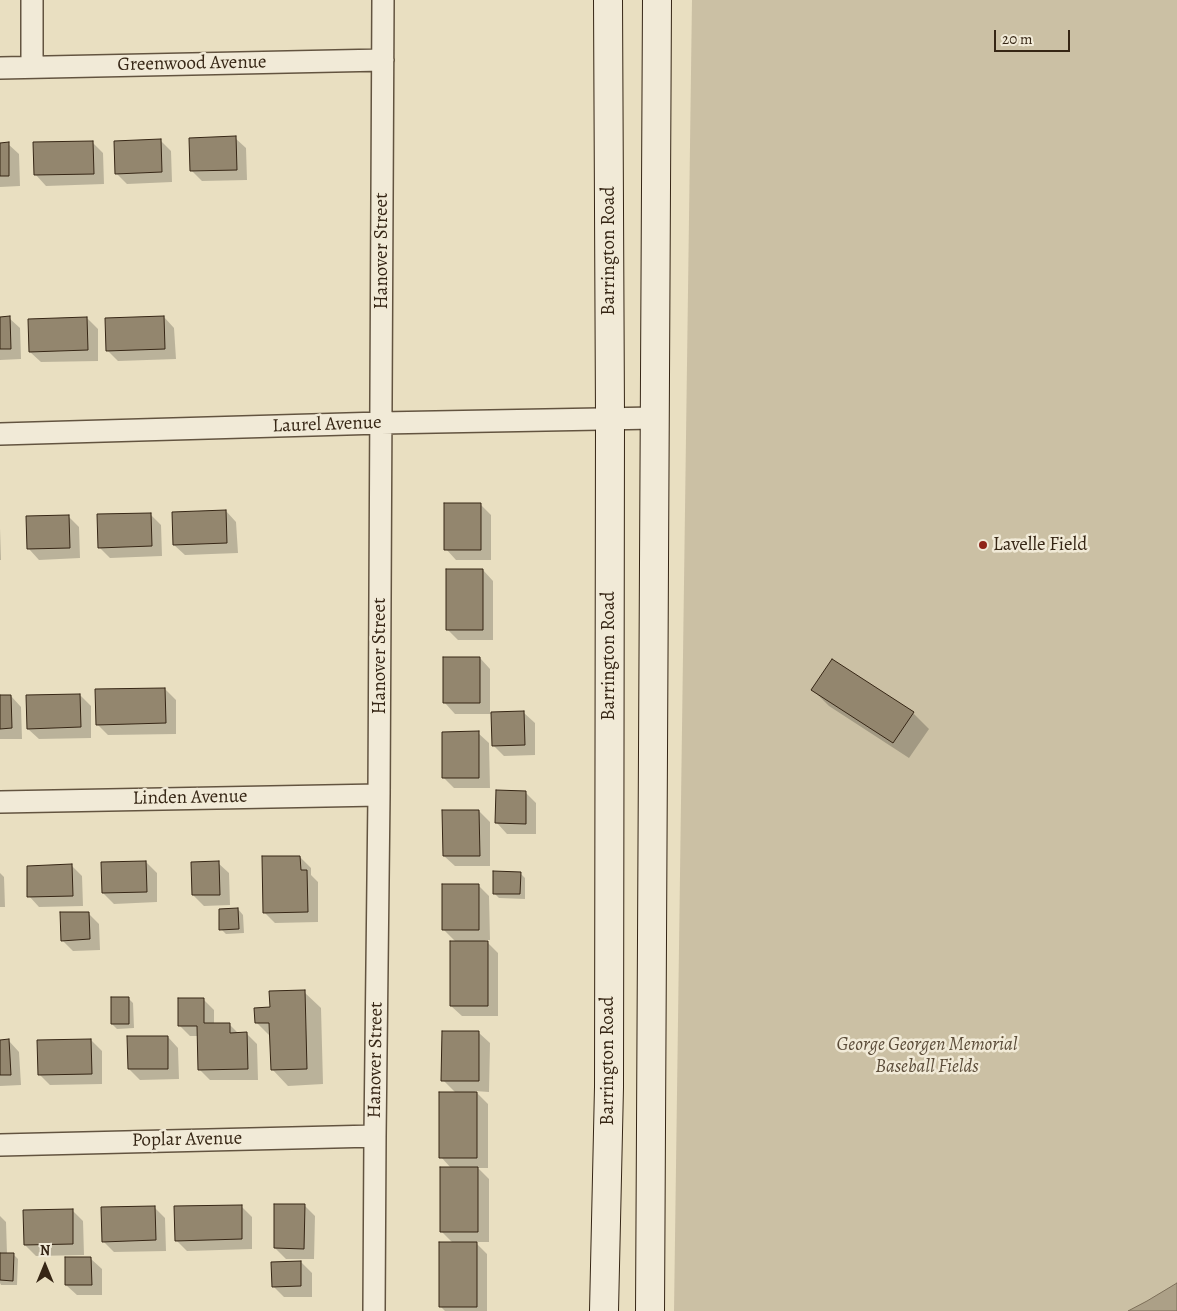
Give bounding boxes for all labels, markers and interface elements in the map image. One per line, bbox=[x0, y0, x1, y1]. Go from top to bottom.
scale bar bbox=[997, 20, 1073, 52]
text: 20 m bbox=[1002, 29, 1033, 49]
street label: Greenwood Avenue bbox=[117, 51, 267, 77]
street label: Barrington Road bbox=[598, 186, 620, 316]
street label: Hanover Street bbox=[371, 193, 393, 309]
street label: Laurel Avenue bbox=[272, 412, 382, 438]
place label: Lavelle Field bbox=[993, 534, 1087, 556]
marker: Lavelle Field bbox=[977, 539, 989, 551]
street label: Barrington Road bbox=[598, 591, 620, 721]
street label: Hanover Street bbox=[369, 598, 391, 714]
street label: Linden Avenue bbox=[132, 786, 248, 810]
street label: Barrington Road bbox=[597, 996, 619, 1126]
street label: Hanover Street bbox=[364, 1001, 388, 1119]
park label: George Georgen Memorial Baseball Fields bbox=[837, 1034, 1017, 1078]
street label: Poplar Avenue bbox=[132, 1128, 242, 1152]
north arrow bbox=[20, 1241, 70, 1291]
text: N bbox=[40, 1241, 50, 1260]

